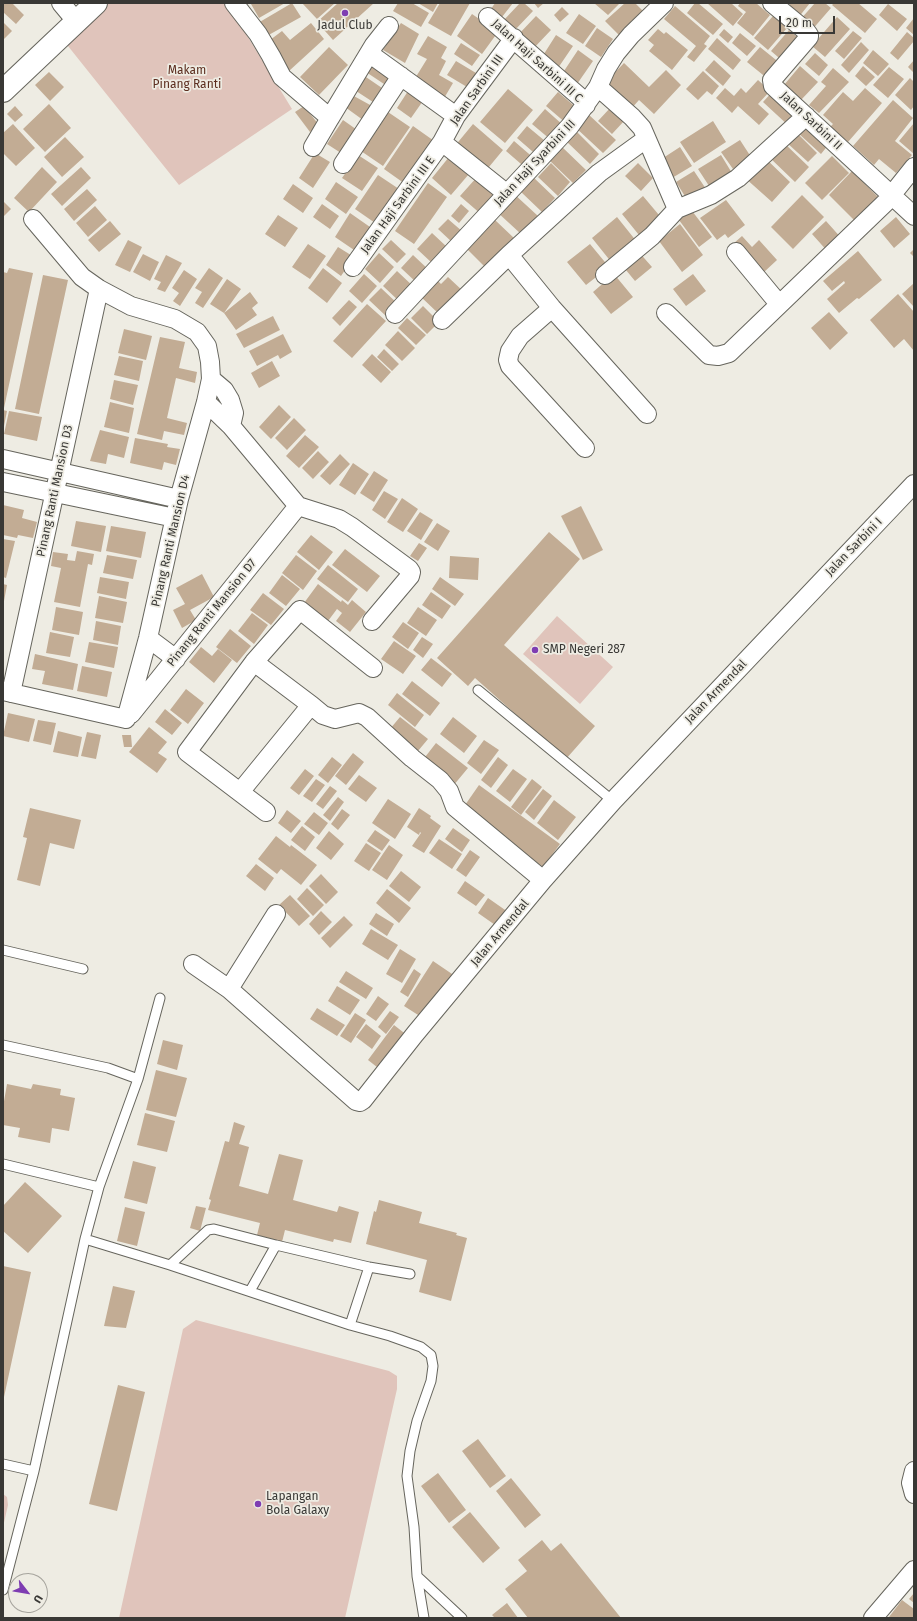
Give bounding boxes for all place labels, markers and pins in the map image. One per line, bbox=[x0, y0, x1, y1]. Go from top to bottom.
marker: Jadul Club bbox=[340, 8, 350, 18]
place label: Jadul Club bbox=[317, 19, 373, 33]
place label: SMP Negeri 287 bbox=[543, 643, 625, 657]
marker: SMP Negeri 287 bbox=[530, 645, 540, 655]
place label: Lapangan Bola Galaxy bbox=[266, 1490, 329, 1518]
marker: Lapangan Bola Galaxy bbox=[253, 1499, 263, 1509]

